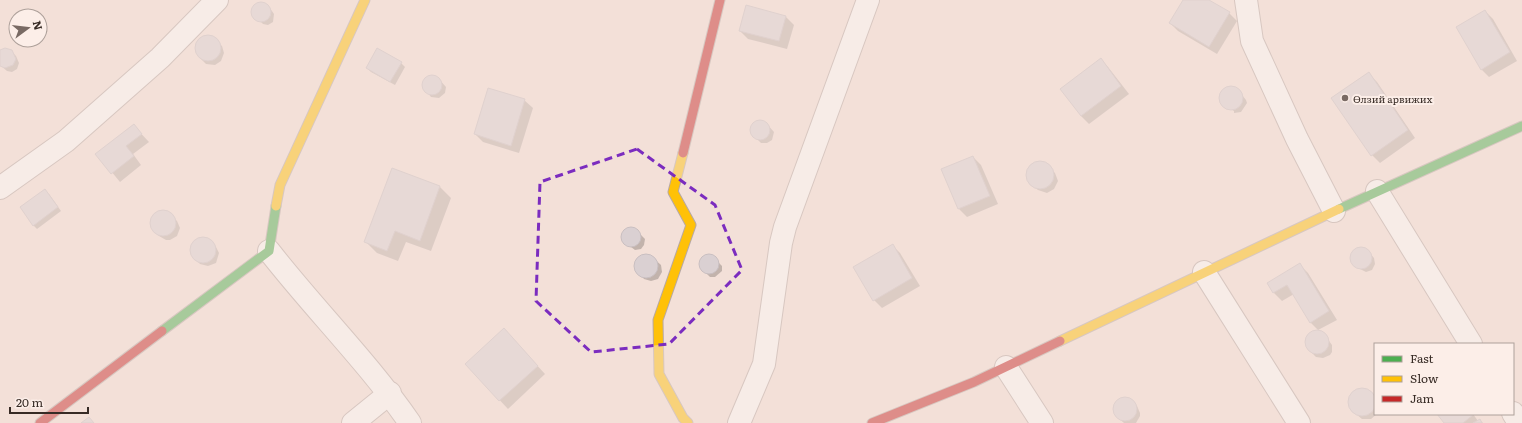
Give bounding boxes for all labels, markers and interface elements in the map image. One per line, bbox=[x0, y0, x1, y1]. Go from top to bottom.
north arrow bbox=[8, 8, 48, 48]
text: N bbox=[30, 19, 48, 32]
place label: Өлзий арвижих bbox=[1353, 91, 1433, 106]
marker: Өлзий арвижих bbox=[1340, 93, 1350, 103]
legend bbox=[1374, 343, 1514, 415]
text: Fast bbox=[1410, 349, 1434, 367]
text: Slow bbox=[1410, 369, 1439, 387]
scale bar bbox=[10, 389, 88, 415]
text: Jam bbox=[1410, 389, 1435, 407]
text: 20 m bbox=[16, 393, 43, 411]

